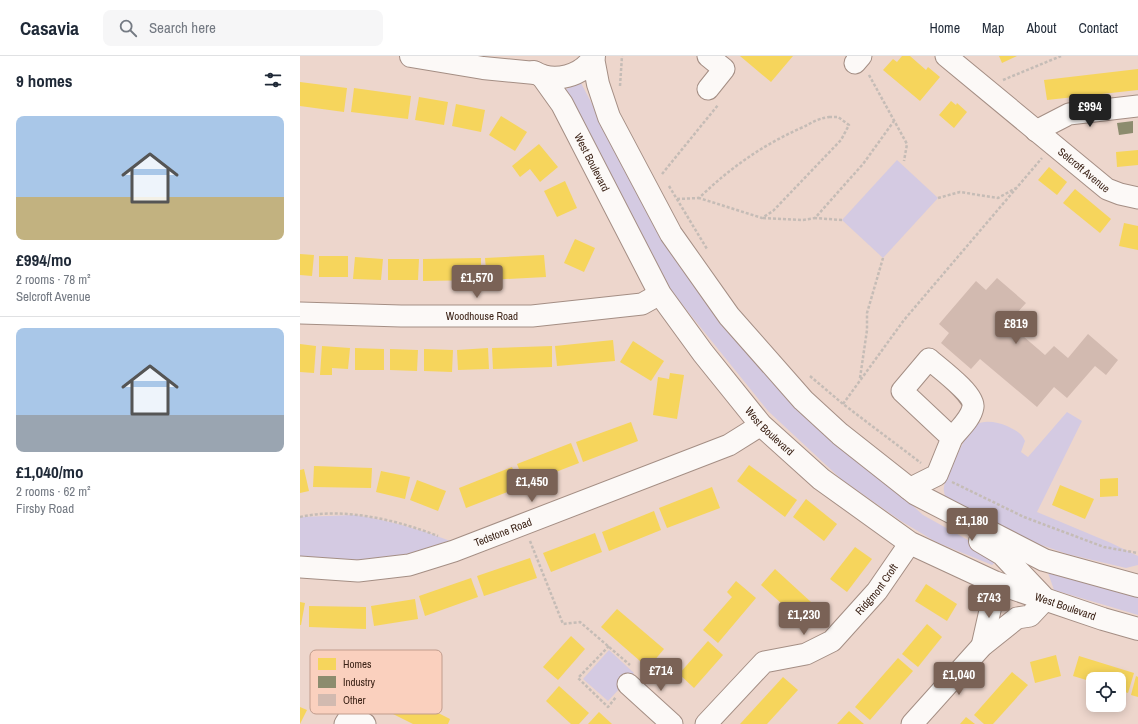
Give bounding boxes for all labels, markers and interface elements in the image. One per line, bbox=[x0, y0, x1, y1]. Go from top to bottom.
search box bbox=[103, 10, 383, 46]
text: Casavia bbox=[20, 15, 79, 41]
icon: search bbox=[117, 17, 139, 39]
text: Search here bbox=[149, 17, 216, 38]
text: Home bbox=[929, 19, 960, 37]
text: Map bbox=[982, 19, 1004, 37]
text: About bbox=[1026, 19, 1056, 37]
text: Contact bbox=[1078, 19, 1118, 37]
text: 9 homes bbox=[16, 69, 73, 92]
icon: filters bbox=[262, 69, 284, 91]
pin: £994 bbox=[1066, 94, 1114, 128]
text: £994 bbox=[1078, 98, 1102, 115]
street label: West Boulevard bbox=[571, 131, 613, 194]
icon: home bbox=[114, 142, 186, 214]
street label: Selcroft Avenue bbox=[1055, 144, 1113, 196]
text: £994/mo bbox=[16, 248, 72, 271]
pin: £1,570 bbox=[444, 265, 510, 299]
text: £1,570 bbox=[461, 269, 493, 286]
text: 2 rooms · 78 m² bbox=[16, 271, 91, 288]
text: Selcroft Avenue bbox=[16, 288, 91, 305]
street label: Woodhouse Road bbox=[446, 309, 518, 323]
pin: £819 bbox=[992, 311, 1040, 345]
text: £819 bbox=[1004, 315, 1028, 332]
icon: home bbox=[114, 354, 186, 426]
street label: West Boulevard bbox=[742, 404, 797, 458]
text: £1,040/mo bbox=[16, 460, 83, 483]
pin: £1,450 bbox=[499, 469, 565, 503]
text: £1,450 bbox=[516, 473, 548, 490]
text: 2 rooms · 62 m² bbox=[16, 483, 91, 500]
text: Firsby Road bbox=[16, 500, 74, 517]
pin: £1,180 bbox=[939, 508, 1005, 542]
text: £1,180 bbox=[956, 512, 988, 529]
street label: Tedstone Road bbox=[472, 515, 534, 550]
street label: Ridgmont Croft bbox=[852, 561, 901, 618]
pin: £743 bbox=[965, 585, 1013, 619]
text: £743 bbox=[977, 589, 1001, 606]
street label: West Boulevard bbox=[1033, 589, 1098, 623]
pin: £1,230 bbox=[771, 602, 837, 636]
text: £1,230 bbox=[788, 606, 820, 623]
legend bbox=[310, 650, 442, 714]
text: Homes bbox=[343, 657, 372, 671]
pin: £714 bbox=[637, 658, 685, 692]
text: £714 bbox=[649, 662, 673, 679]
pin: £1,040 bbox=[926, 662, 992, 696]
text: £1,040 bbox=[943, 666, 975, 683]
map controls bbox=[1086, 672, 1126, 712]
button: locate bbox=[1086, 672, 1126, 712]
text: Industry bbox=[343, 675, 376, 689]
text: Other bbox=[343, 693, 366, 707]

